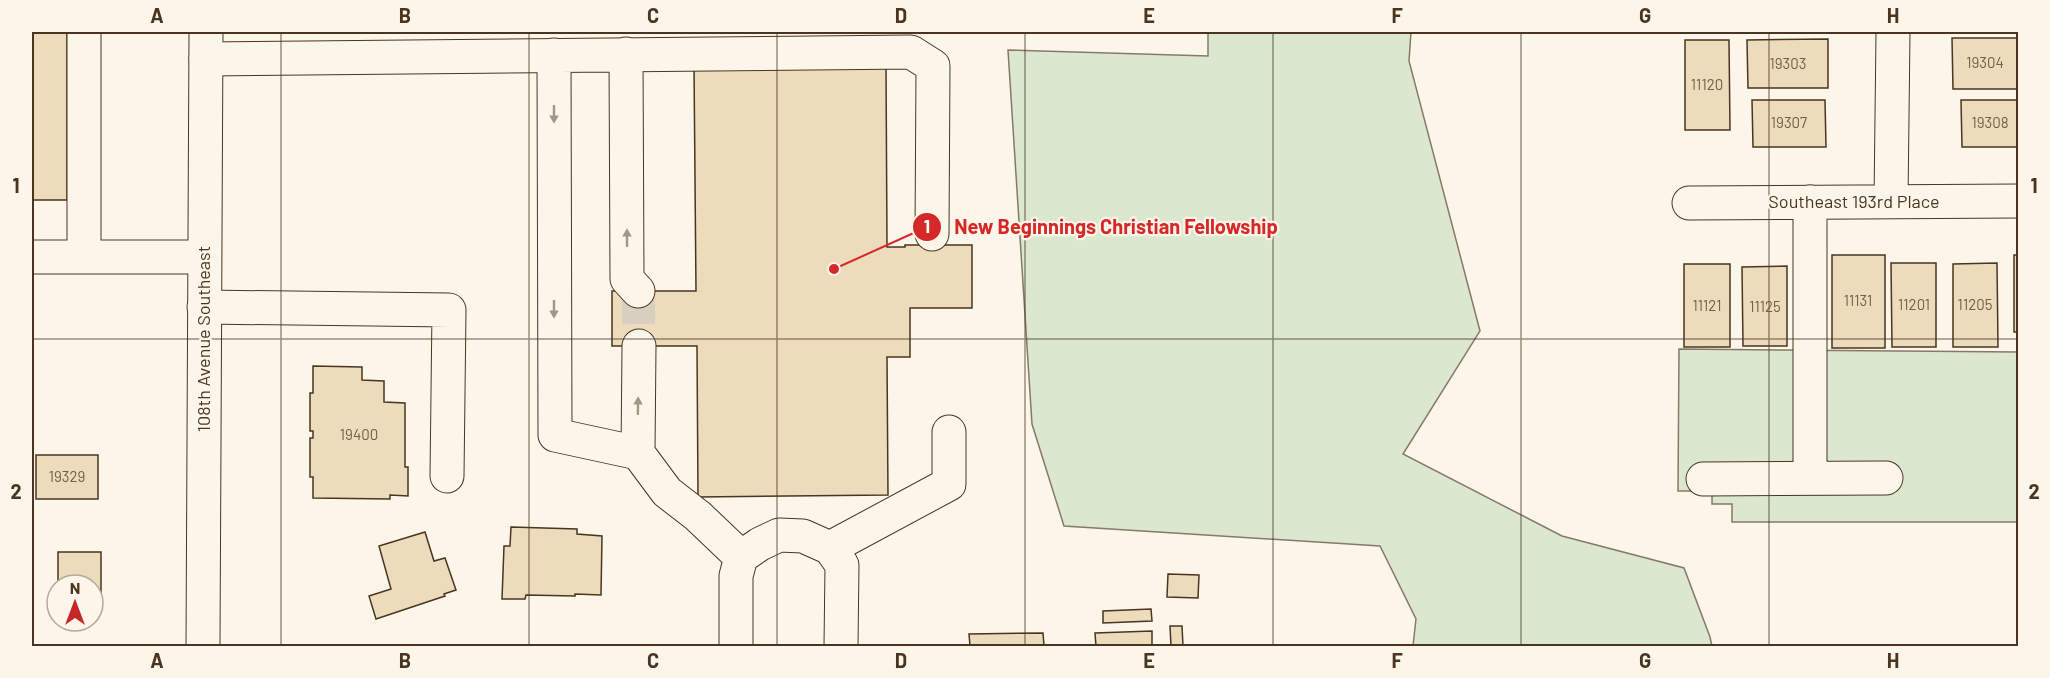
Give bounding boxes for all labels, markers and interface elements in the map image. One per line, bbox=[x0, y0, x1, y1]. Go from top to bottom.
text: A bbox=[150, 3, 164, 27]
text: B bbox=[399, 3, 411, 27]
text: C bbox=[647, 3, 659, 27]
text: D bbox=[895, 3, 907, 27]
text: E bbox=[1143, 3, 1155, 27]
text: F bbox=[1391, 3, 1403, 27]
text: G bbox=[1639, 3, 1651, 27]
text: H bbox=[1887, 3, 1899, 27]
house number: 19304 bbox=[1966, 53, 2004, 71]
house number: 19303 bbox=[1770, 54, 1807, 72]
house number: 11120 bbox=[1691, 75, 1723, 93]
one-way arrow bbox=[549, 104, 559, 123]
house number: 19307 bbox=[1771, 113, 1807, 131]
house number: 19308 bbox=[1971, 113, 2009, 131]
text: 1 bbox=[12, 173, 20, 197]
text: 1 bbox=[2030, 173, 2038, 197]
street label: Southeast 193rd Place bbox=[1768, 190, 1940, 212]
callout: New Beginnings Christian Fellowship bbox=[912, 208, 1290, 246]
text: New Beginnings Christian Fellowship bbox=[954, 214, 1278, 238]
text: 1 bbox=[924, 215, 930, 237]
one-way arrow bbox=[622, 228, 632, 247]
street label: 108th Avenue Southeast bbox=[192, 246, 214, 432]
house number: 11131 bbox=[1844, 291, 1872, 309]
house number: 11201 bbox=[1898, 295, 1930, 313]
house number: 11205 bbox=[1958, 295, 1992, 313]
house number: 11121 bbox=[1693, 296, 1721, 314]
house number: 11125 bbox=[1749, 297, 1781, 315]
one-way arrow bbox=[549, 299, 559, 318]
one-way arrow bbox=[634, 397, 643, 416]
house number: 19400 bbox=[340, 425, 378, 443]
house number: 19329 bbox=[49, 467, 85, 485]
text: 2 bbox=[10, 479, 22, 503]
text: 2 bbox=[2028, 479, 2040, 503]
north arrow bbox=[45, 573, 105, 633]
text: N bbox=[70, 578, 80, 597]
text: A bbox=[150, 648, 164, 672]
text: B bbox=[399, 648, 411, 672]
text: C bbox=[647, 648, 659, 672]
text: D bbox=[895, 648, 907, 672]
text: E bbox=[1143, 648, 1155, 672]
text: F bbox=[1391, 648, 1403, 672]
text: G bbox=[1639, 648, 1651, 672]
text: H bbox=[1887, 648, 1899, 672]

